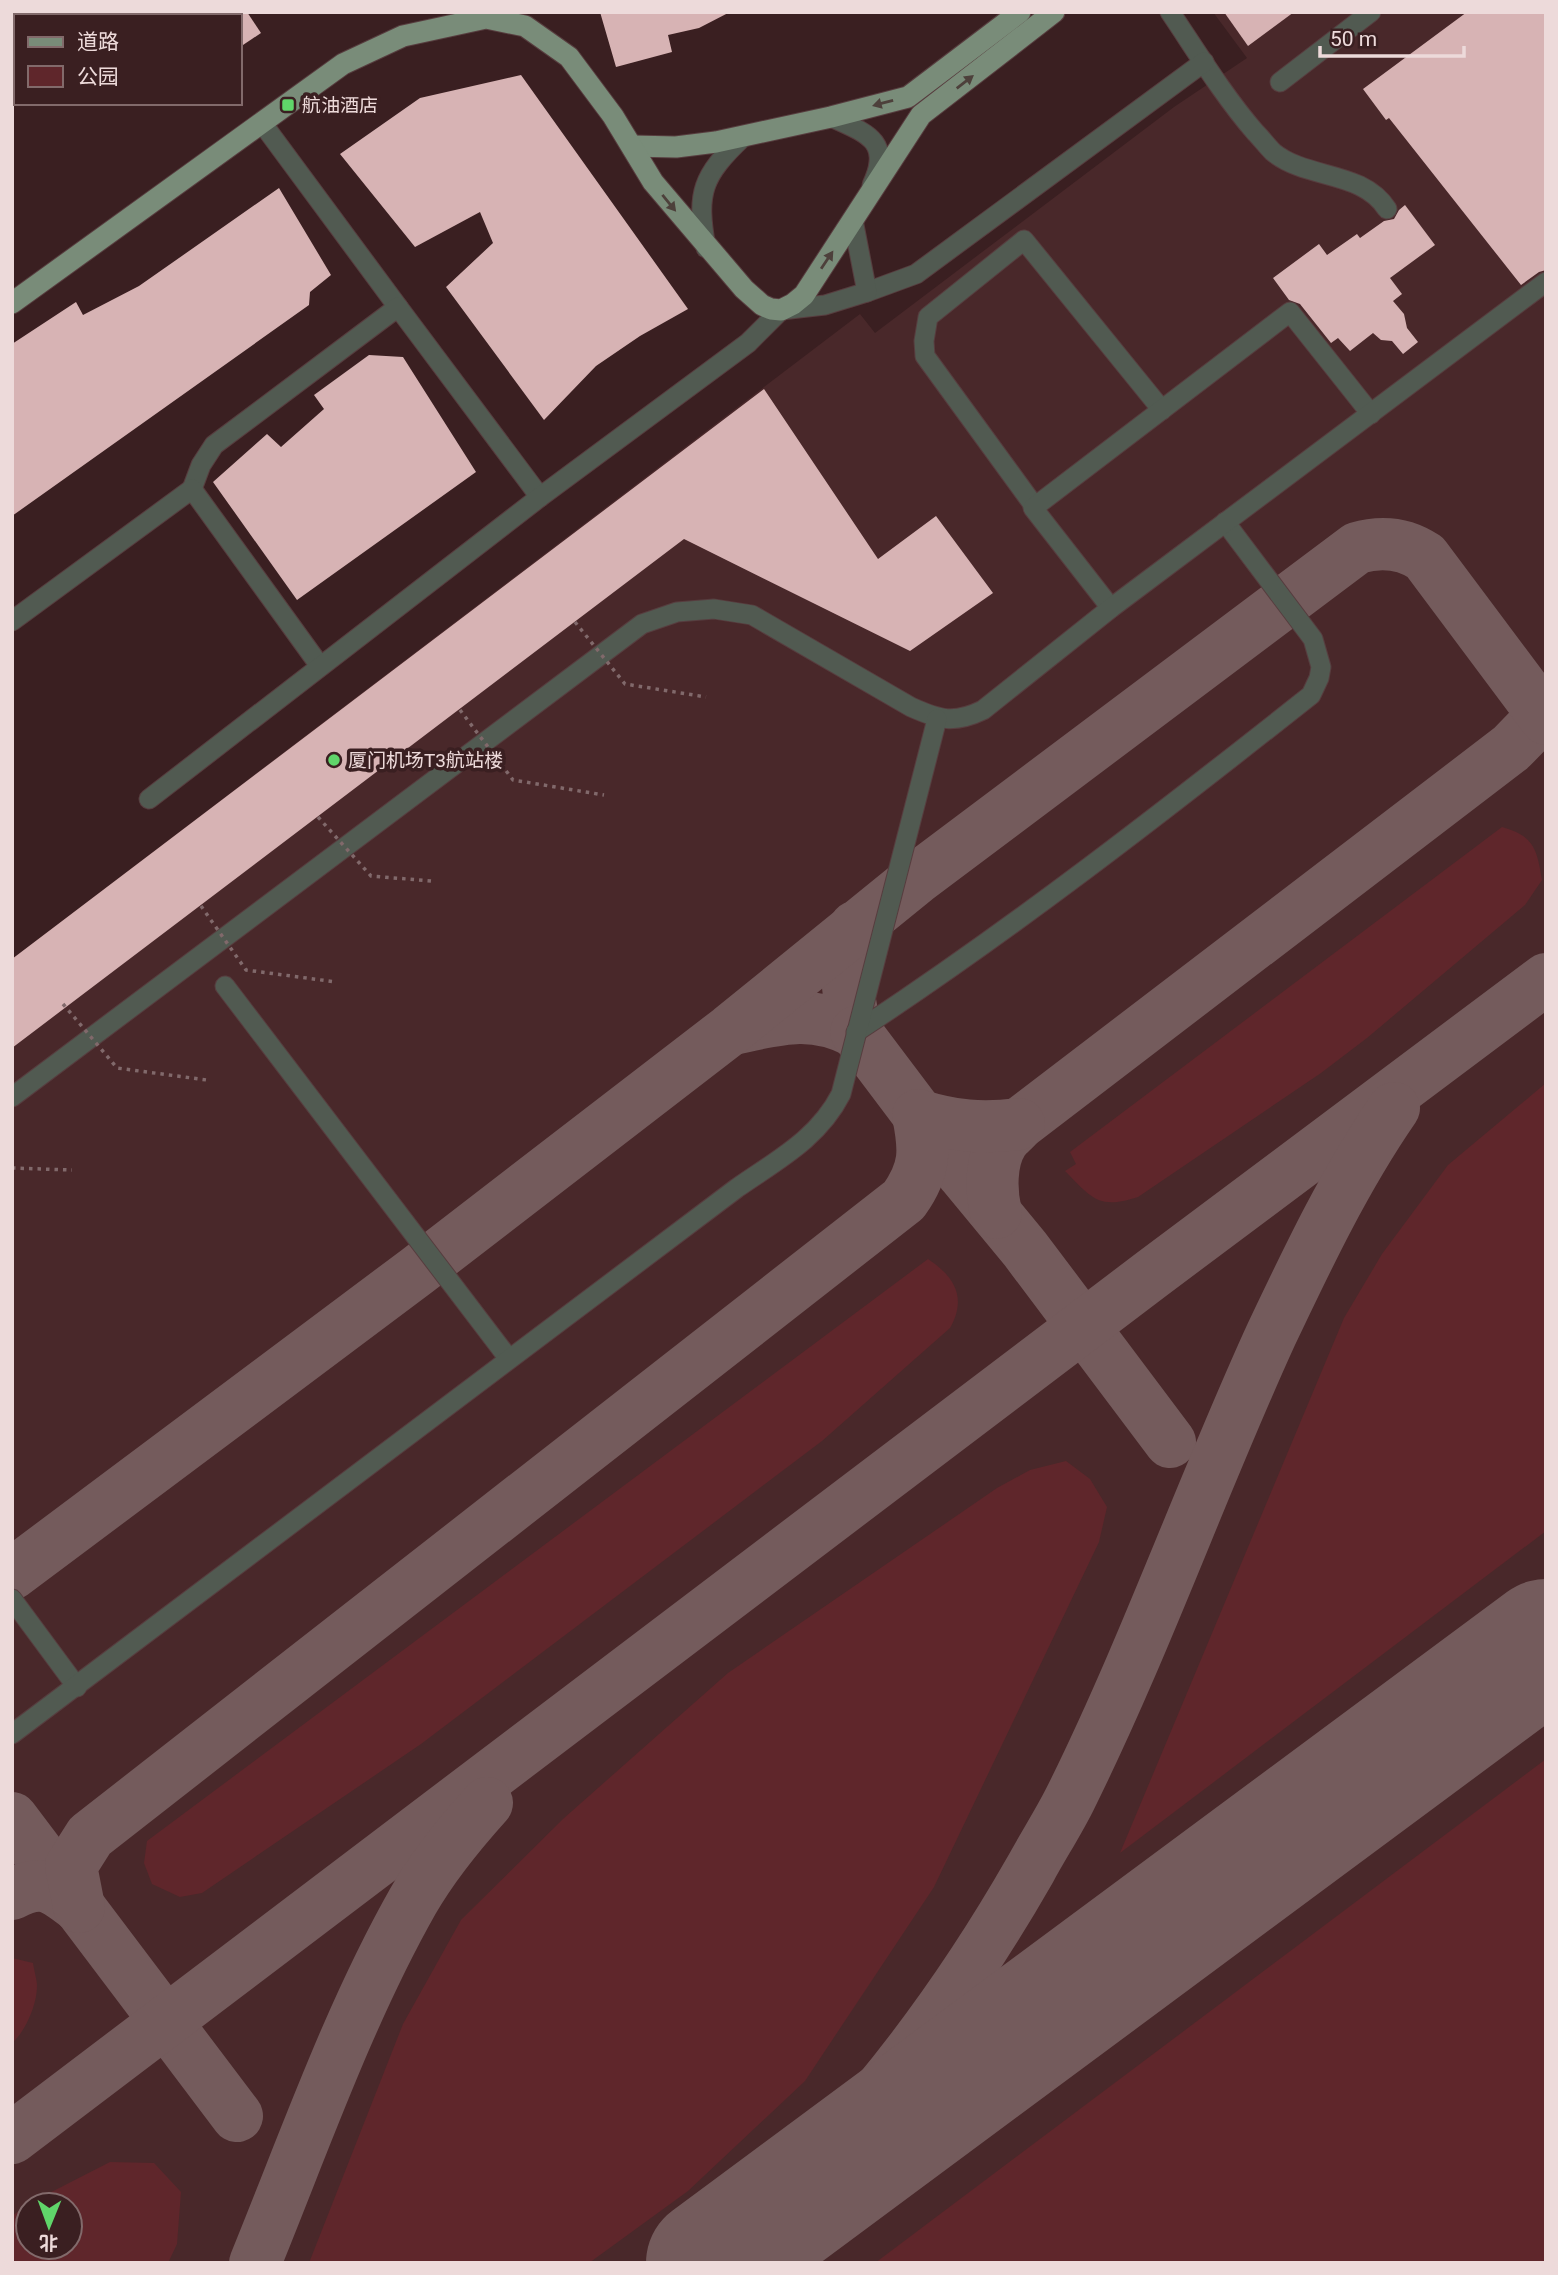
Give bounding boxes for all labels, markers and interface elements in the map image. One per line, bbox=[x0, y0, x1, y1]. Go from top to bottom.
legend bbox=[14, 14, 242, 105]
scale bar bbox=[1320, 14, 1464, 58]
text: 50 m bbox=[1330, 27, 1377, 51]
text: 道路 bbox=[77, 30, 119, 54]
text: 公园 bbox=[77, 65, 119, 89]
one-way arrow bbox=[955, 74, 973, 89]
place label: 航油酒店 bbox=[302, 94, 378, 117]
marker: 航油酒店 bbox=[280, 97, 296, 113]
one-way arrow bbox=[872, 98, 894, 109]
one-way arrow bbox=[661, 194, 676, 211]
one-way arrow bbox=[820, 250, 833, 270]
place label: 厦门机场T3航站楼 bbox=[348, 749, 503, 772]
marker: 厦门机场T3航站楼 bbox=[326, 752, 342, 768]
north arrow bbox=[14, 2191, 84, 2261]
text: 北 bbox=[39, 2231, 58, 2254]

